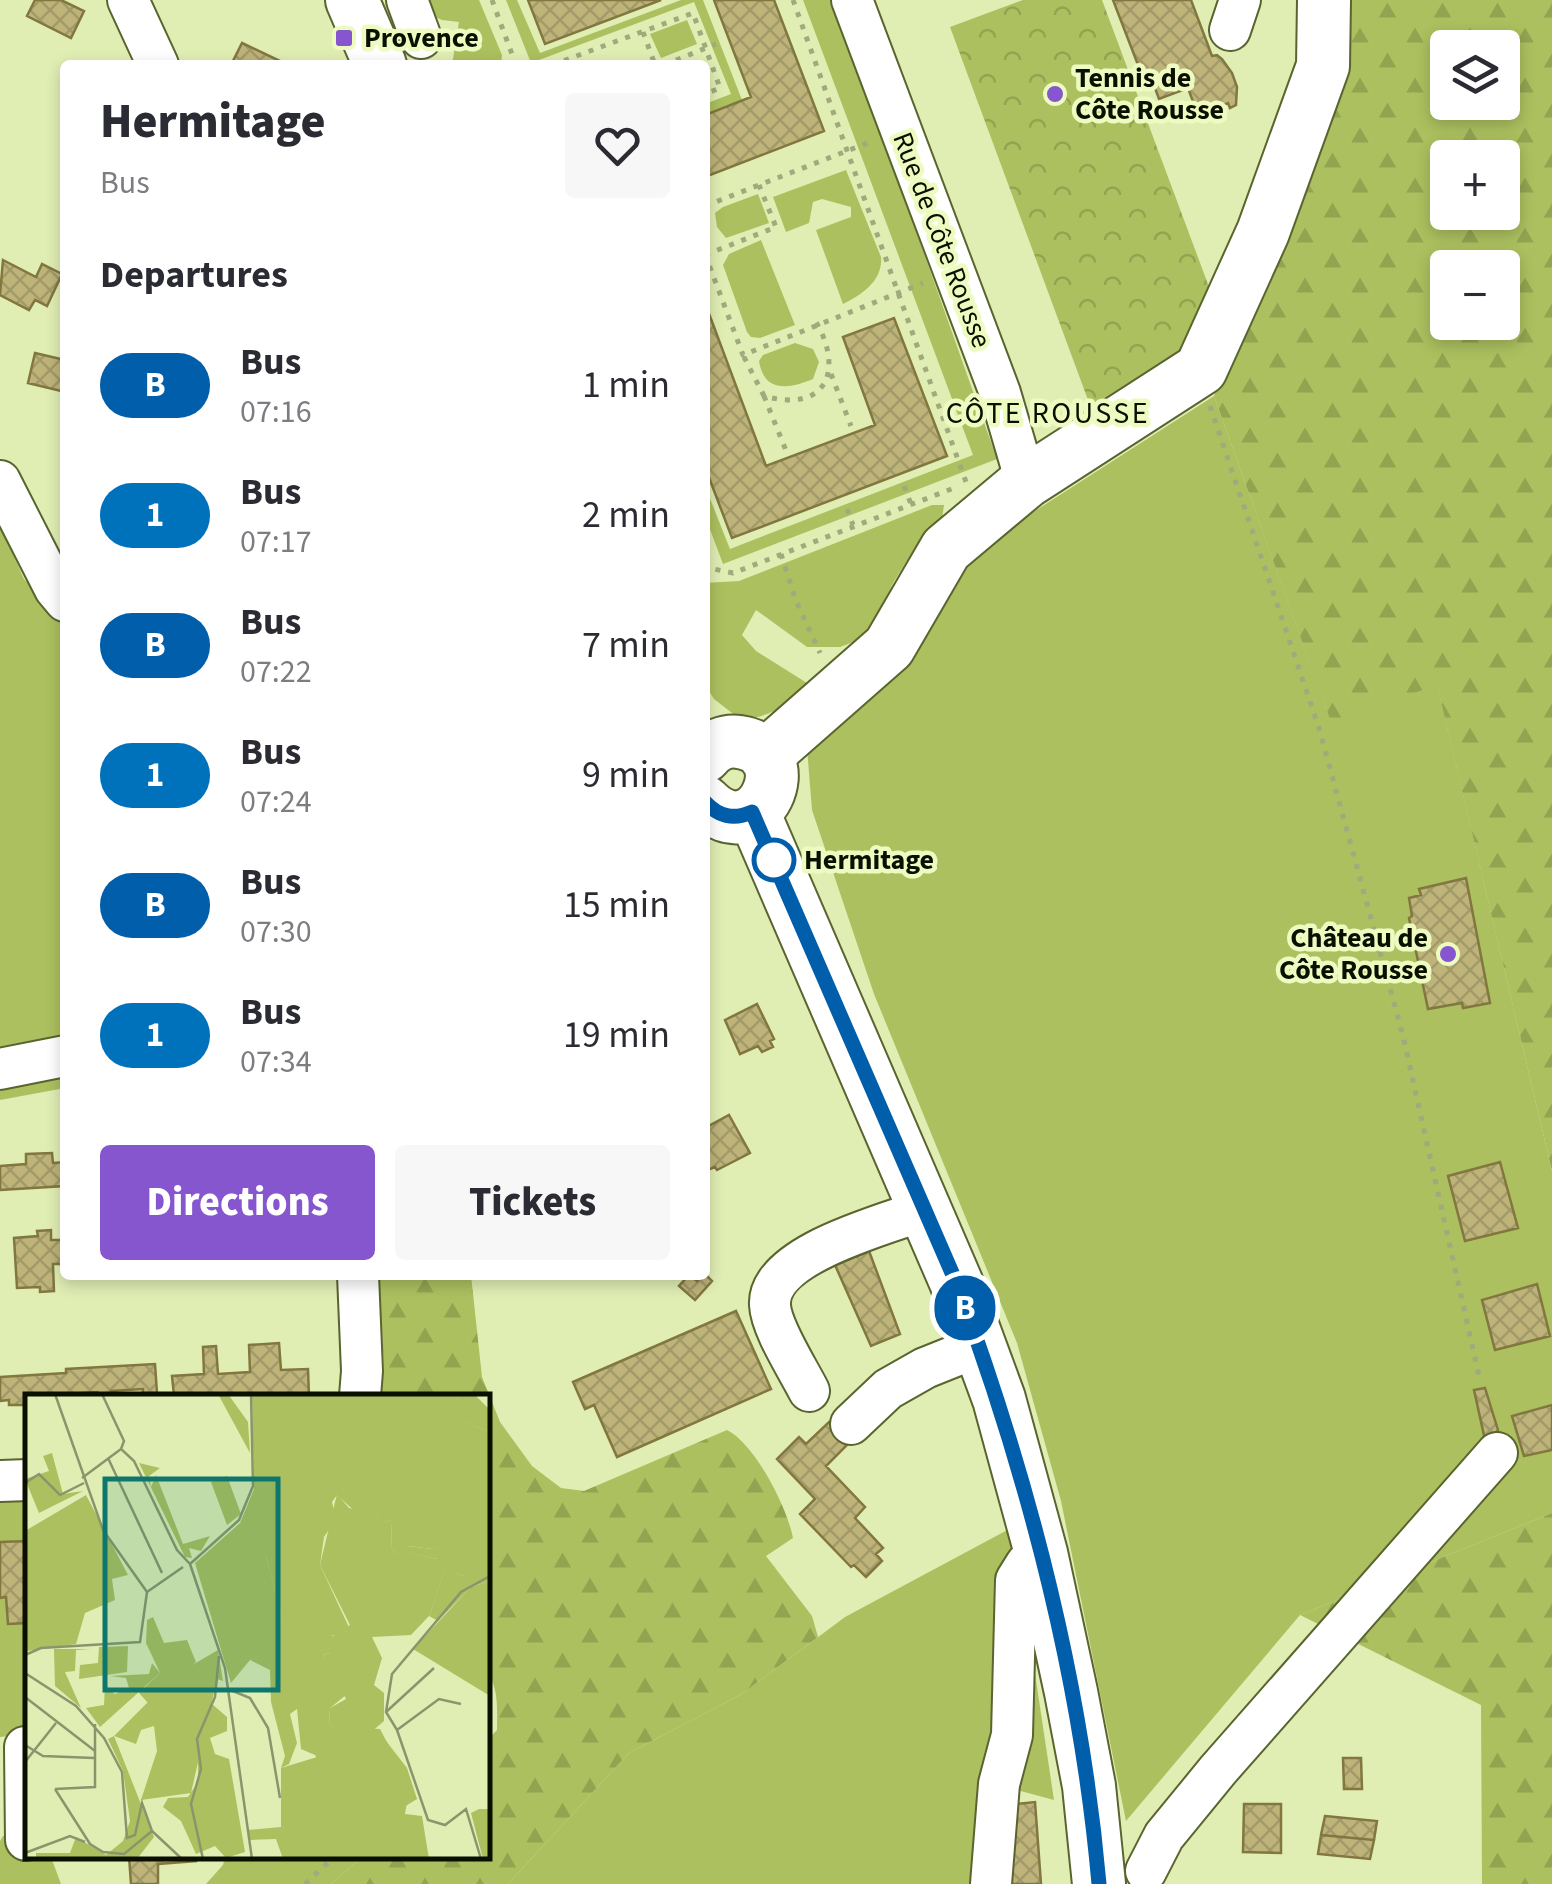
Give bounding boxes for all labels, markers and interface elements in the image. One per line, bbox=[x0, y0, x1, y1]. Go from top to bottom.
place label: Provence bbox=[364, 18, 479, 58]
marker: Provence bbox=[333, 27, 355, 49]
map controls bbox=[1430, 30, 1520, 340]
button: layers bbox=[1430, 30, 1520, 120]
place label: Tennis de Côte Rousse bbox=[1075, 58, 1224, 130]
marker: Tennis de Côte Rousse bbox=[1044, 83, 1066, 105]
text: Hermitage bbox=[100, 88, 326, 156]
button: heart bbox=[565, 93, 670, 198]
street label: Rue de Côte Rousse bbox=[882, 126, 1002, 354]
button: + bbox=[1430, 140, 1520, 230]
text: Bus bbox=[100, 160, 150, 206]
text: Departures bbox=[100, 248, 288, 302]
button: − bbox=[1430, 250, 1520, 340]
text: Bus bbox=[240, 335, 301, 389]
text: 1 min bbox=[582, 358, 670, 412]
text: B bbox=[144, 360, 166, 410]
text: 07:16 bbox=[240, 389, 312, 435]
district label: CÔTE ROUSSE bbox=[946, 392, 1150, 435]
text: Bus bbox=[240, 465, 301, 519]
text: 2 min bbox=[582, 488, 670, 542]
text: 1 bbox=[146, 490, 164, 540]
text: 07:17 bbox=[240, 519, 312, 565]
text: Bus bbox=[240, 595, 301, 649]
text: 7 min bbox=[582, 618, 670, 672]
text: B bbox=[144, 620, 166, 670]
text: 07:22 bbox=[240, 649, 312, 695]
text: Bus bbox=[240, 725, 301, 779]
text: 9 min bbox=[582, 748, 670, 802]
text: 1 bbox=[146, 750, 164, 800]
text: 07:24 bbox=[240, 779, 312, 825]
marker: Hermitage bbox=[753, 839, 795, 881]
place label: Hermitage bbox=[804, 840, 934, 880]
text: Bus bbox=[240, 855, 301, 909]
text: 15 min bbox=[563, 878, 670, 932]
text: B bbox=[144, 880, 166, 930]
text: 07:30 bbox=[240, 909, 312, 955]
place label: Château de Côte Rousse bbox=[1279, 918, 1428, 990]
marker: Château de Côte Rousse bbox=[1437, 943, 1459, 965]
text: Bus bbox=[240, 985, 301, 1039]
text: 19 min bbox=[563, 1008, 670, 1062]
text: 1 bbox=[146, 1010, 164, 1060]
text: 07:34 bbox=[240, 1039, 312, 1085]
button: Directions bbox=[100, 1145, 375, 1260]
button: Tickets bbox=[395, 1145, 670, 1260]
line badge: B bbox=[932, 1276, 998, 1340]
text: B bbox=[954, 1283, 976, 1333]
inset map bbox=[25, 1394, 490, 1859]

